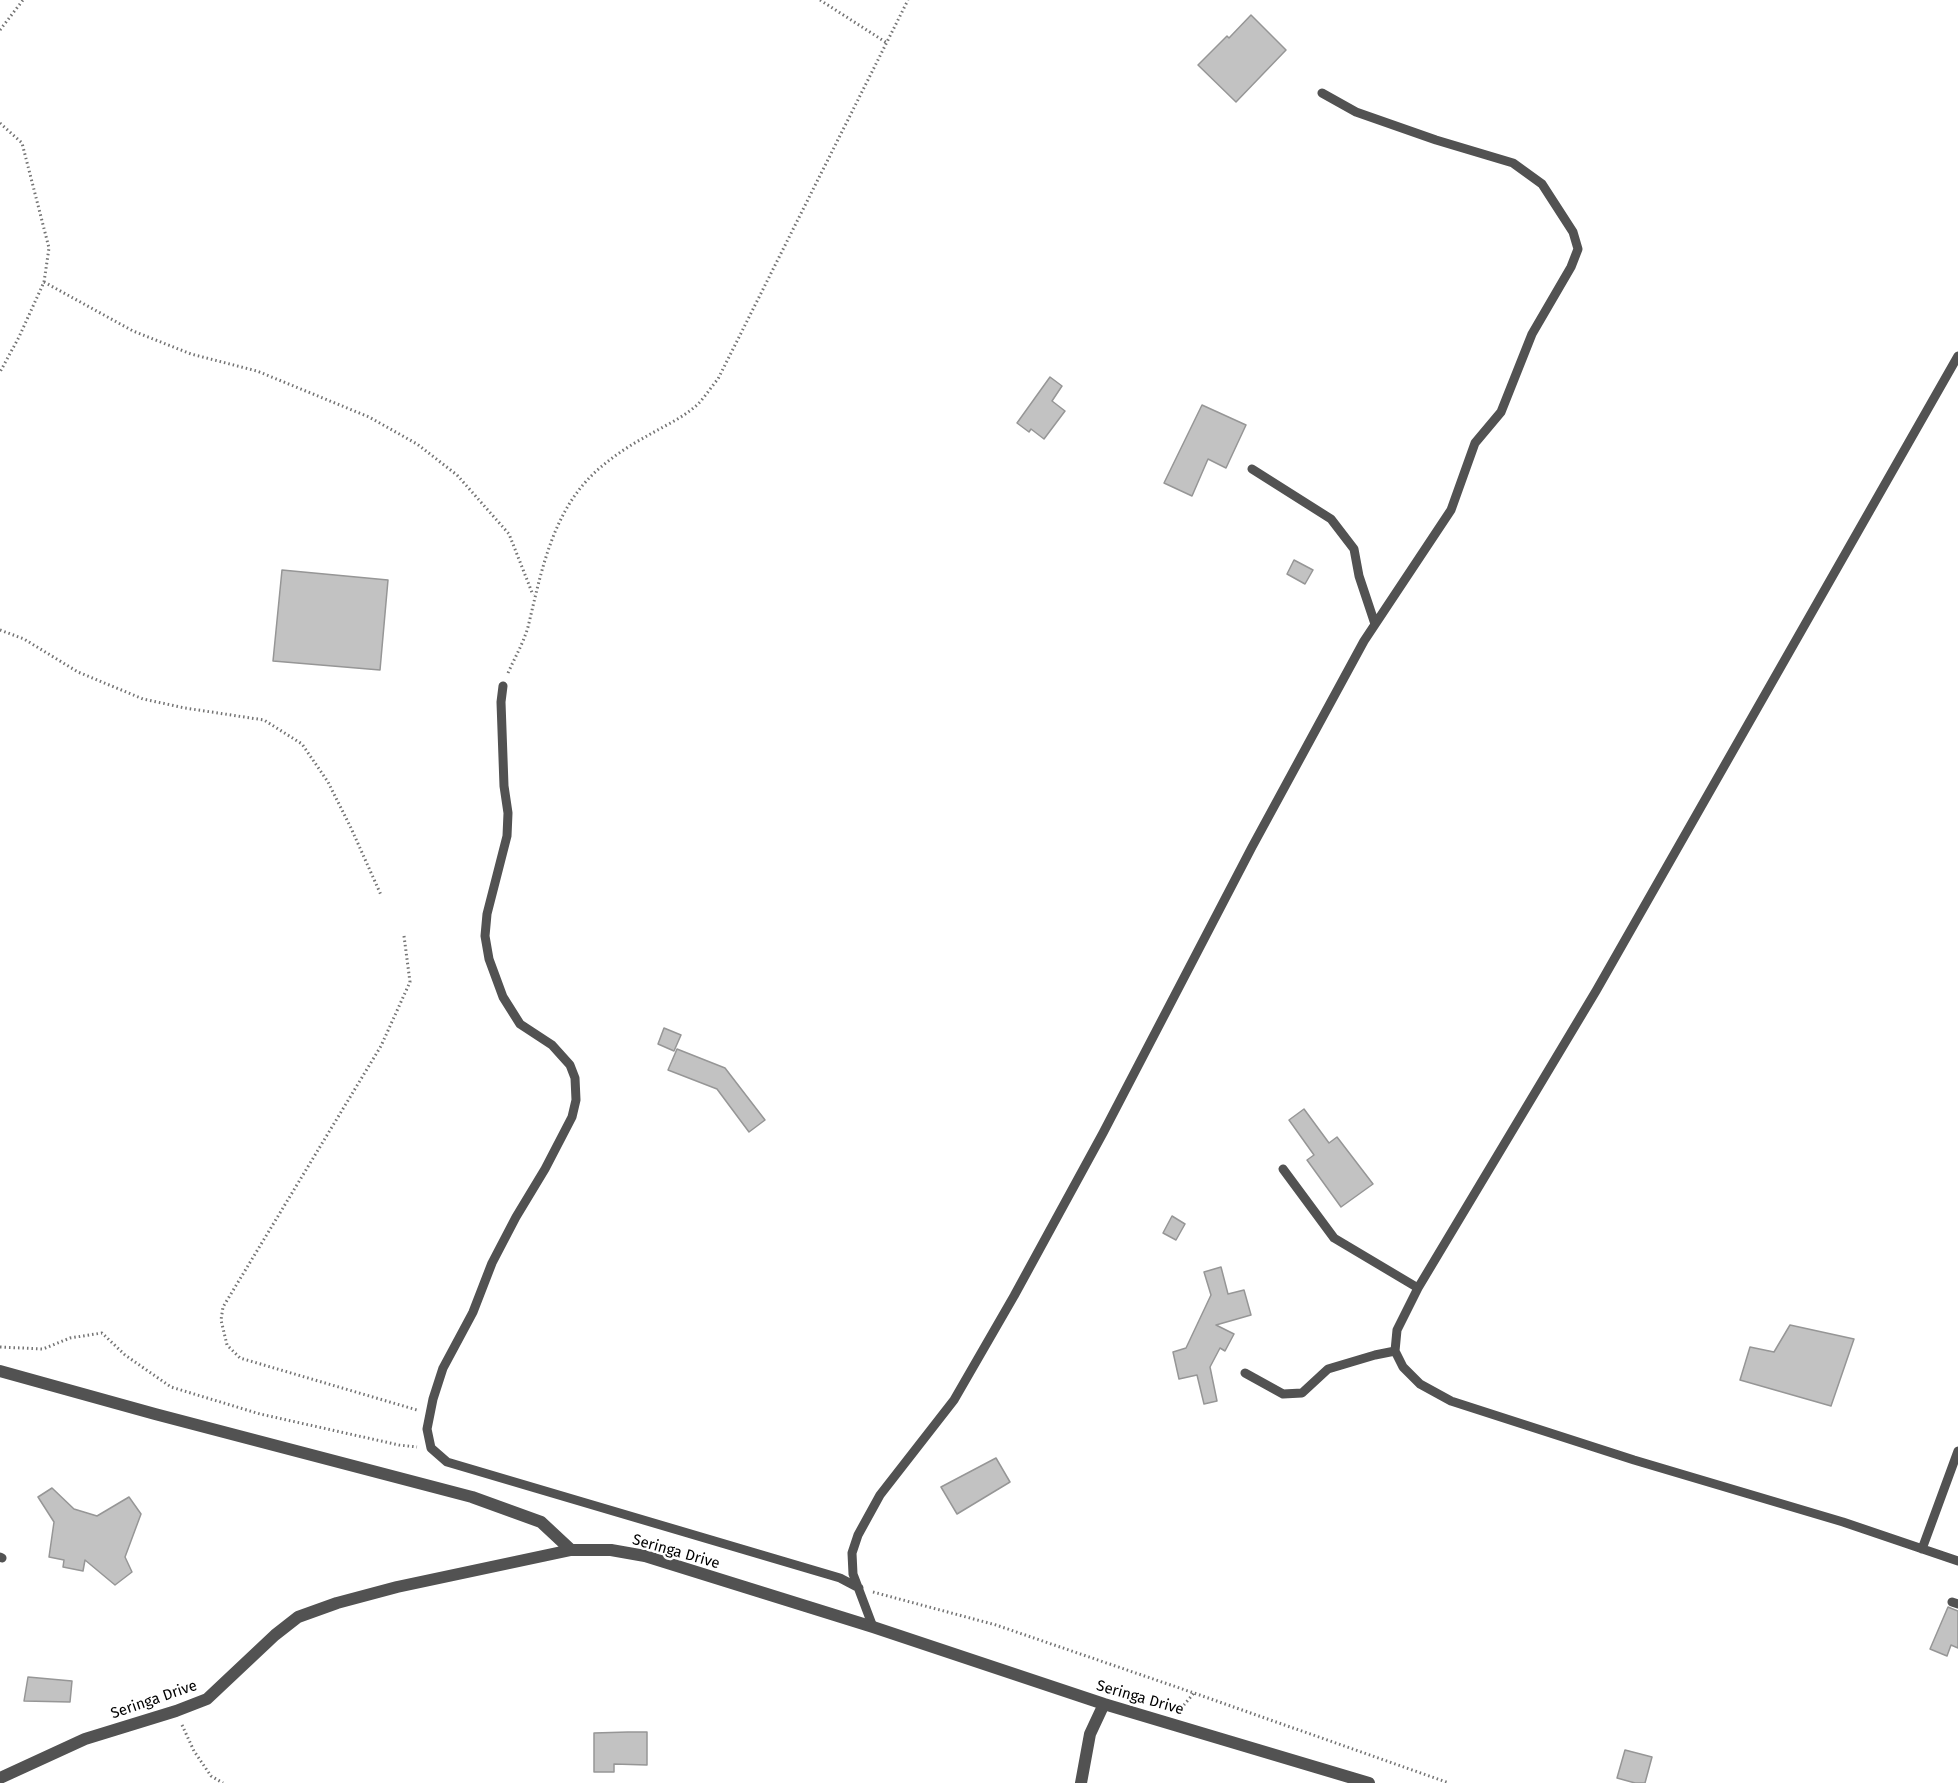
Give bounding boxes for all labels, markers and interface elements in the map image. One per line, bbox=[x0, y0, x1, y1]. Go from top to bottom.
street label: Seringa Drive bbox=[630, 1531, 722, 1573]
street label: Seringa Drive bbox=[109, 1677, 199, 1723]
street label: Seringa Drive bbox=[1094, 1677, 1186, 1719]

